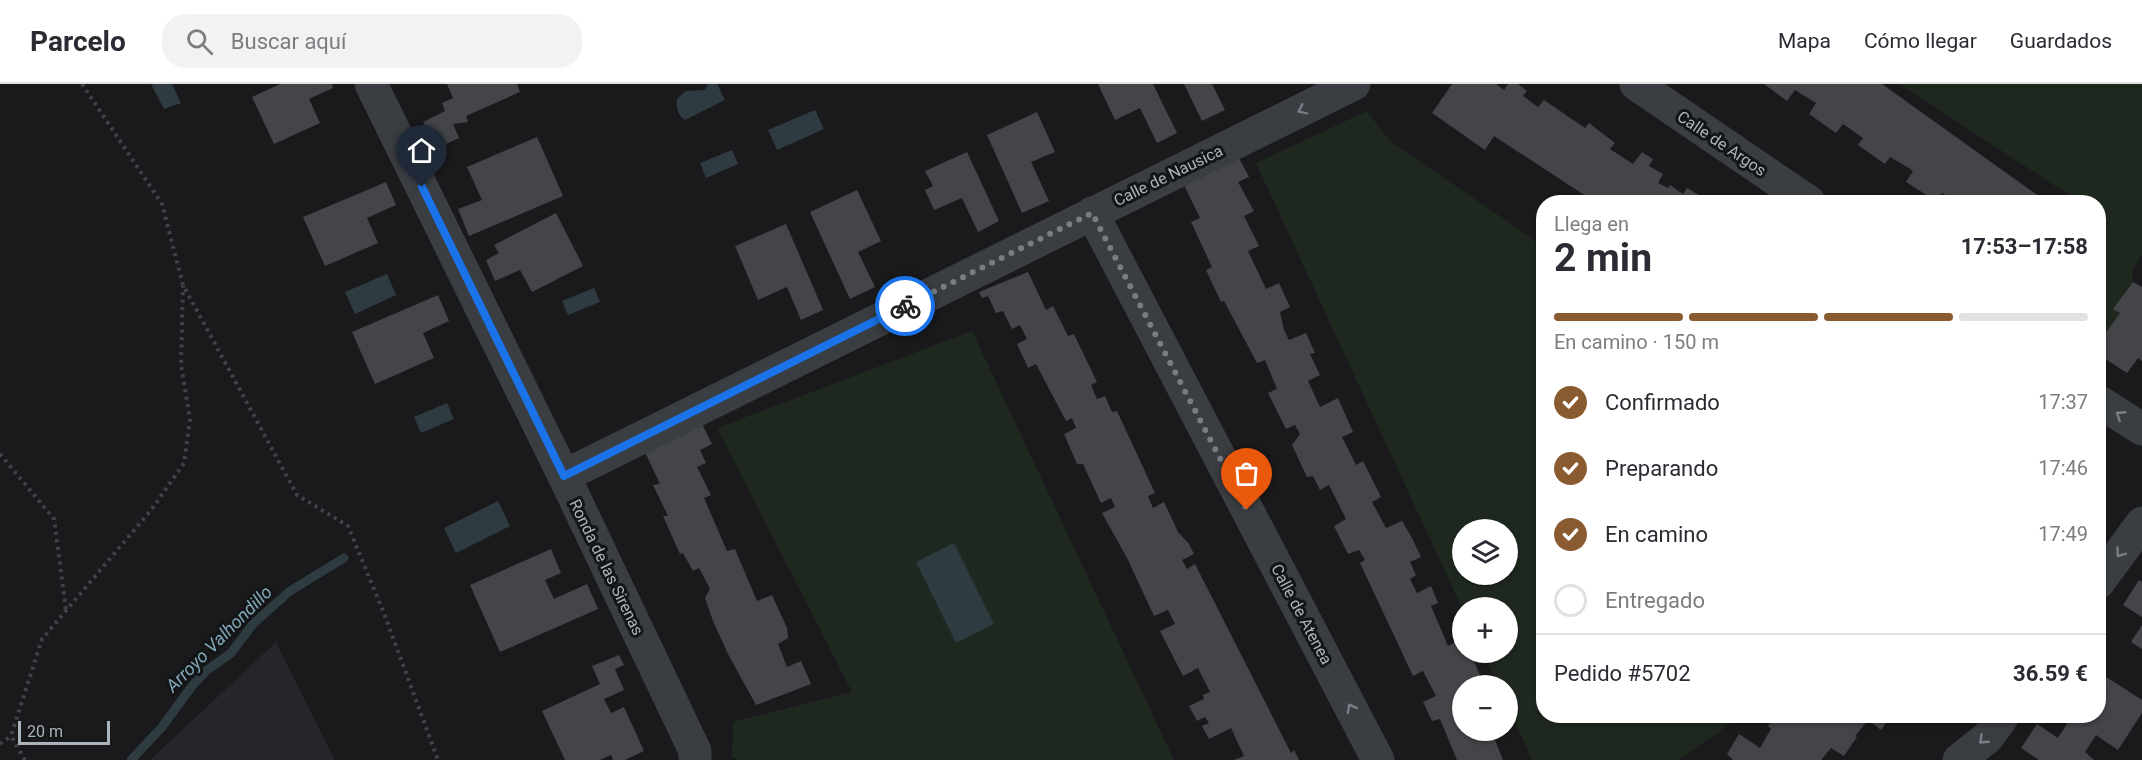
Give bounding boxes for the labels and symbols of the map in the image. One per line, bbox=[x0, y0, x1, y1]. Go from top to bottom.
one-way arrow bbox=[1297, 102, 1308, 114]
street label: Calle de Argos bbox=[1674, 107, 1770, 180]
pin bbox=[396, 125, 447, 187]
street label: Calle de Nausica bbox=[1111, 141, 1226, 210]
courier bbox=[875, 276, 935, 336]
one-way arrow bbox=[2116, 411, 2127, 422]
pin bbox=[1221, 448, 1272, 510]
street label: Ronda de las Sirenas bbox=[565, 496, 648, 638]
one-way arrow bbox=[2116, 547, 2127, 558]
street label: Calle de Atenea bbox=[1267, 561, 1336, 668]
water label: Arroyo Valhondillo bbox=[160, 581, 276, 697]
one-way arrow bbox=[1347, 704, 1358, 714]
scale bar bbox=[18, 718, 110, 746]
one-way arrow bbox=[1980, 733, 1990, 744]

